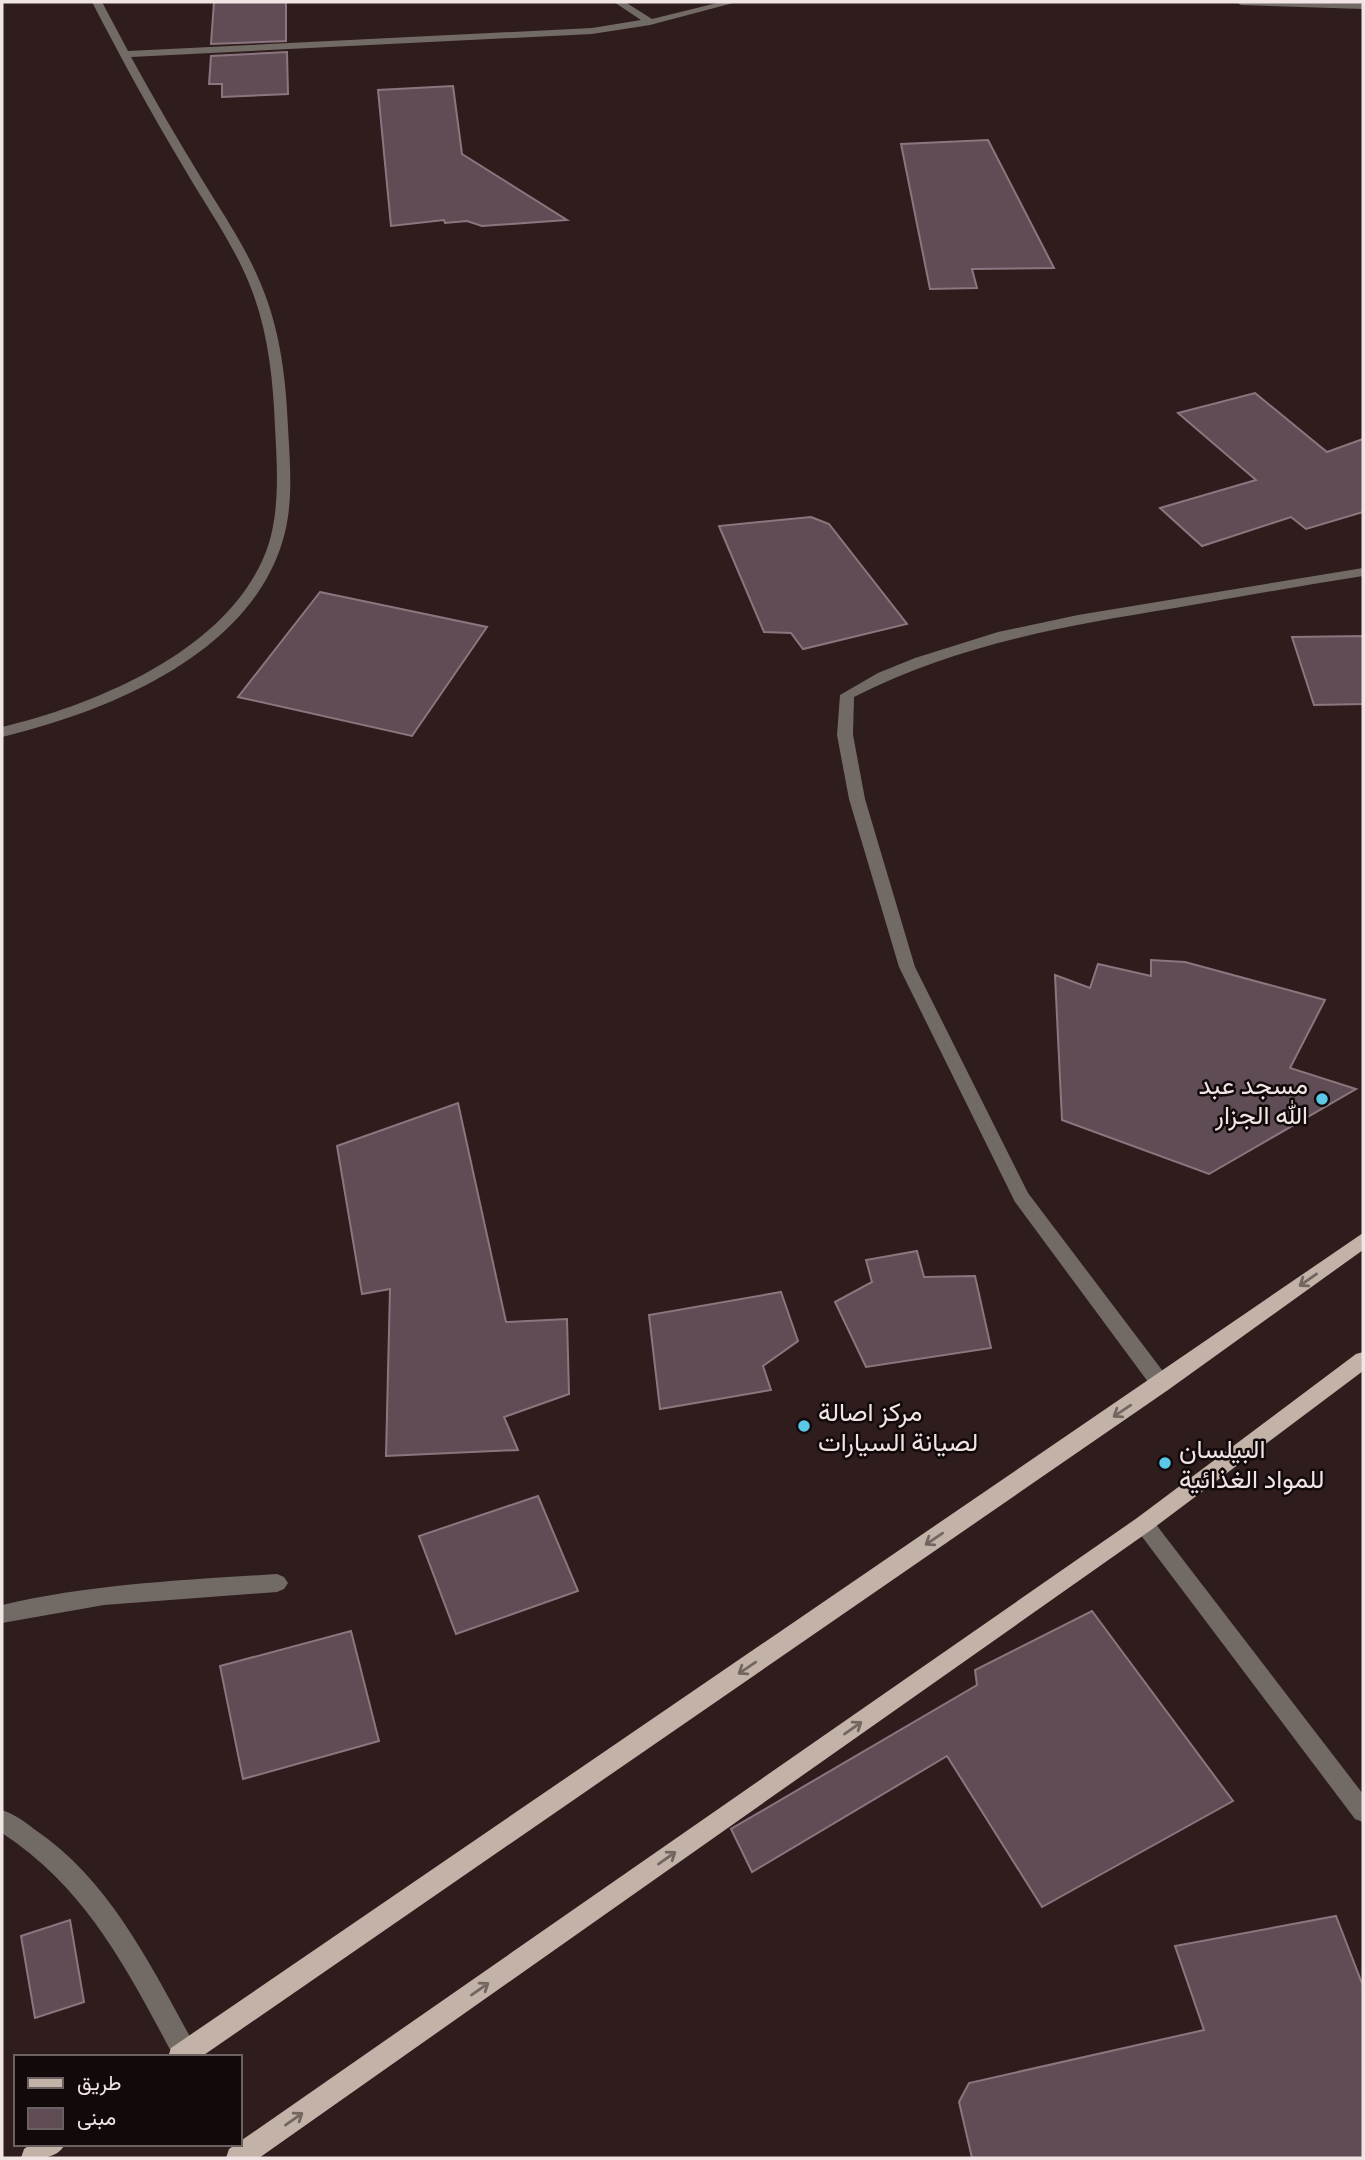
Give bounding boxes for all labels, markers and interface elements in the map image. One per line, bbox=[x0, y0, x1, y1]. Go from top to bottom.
place label: مسجد عبد الله الجزار bbox=[1199, 1065, 1308, 1134]
marker: مسجد عبد الله الجزار bbox=[1314, 1091, 1330, 1107]
one-way arrow bbox=[1299, 1272, 1318, 1287]
place label: مركز اصالة لصيانة السيارات bbox=[818, 1392, 978, 1461]
one-way arrow bbox=[1113, 1404, 1132, 1418]
marker: مركز اصالة لصيانة السيارات bbox=[796, 1418, 812, 1434]
place label: البيلسان للمواد الغذائية bbox=[1179, 1429, 1325, 1498]
marker: البيلسان للمواد الغذائية bbox=[1157, 1455, 1173, 1471]
one-way arrow bbox=[925, 1532, 944, 1547]
one-way arrow bbox=[737, 1661, 757, 1675]
one-way arrow bbox=[843, 1721, 862, 1735]
one-way arrow bbox=[657, 1851, 676, 1865]
one-way arrow bbox=[470, 1982, 489, 1996]
legend bbox=[14, 2055, 242, 2146]
text: طريق bbox=[77, 2066, 122, 2098]
text: مبنى bbox=[77, 2101, 116, 2133]
one-way arrow bbox=[284, 2112, 303, 2126]

